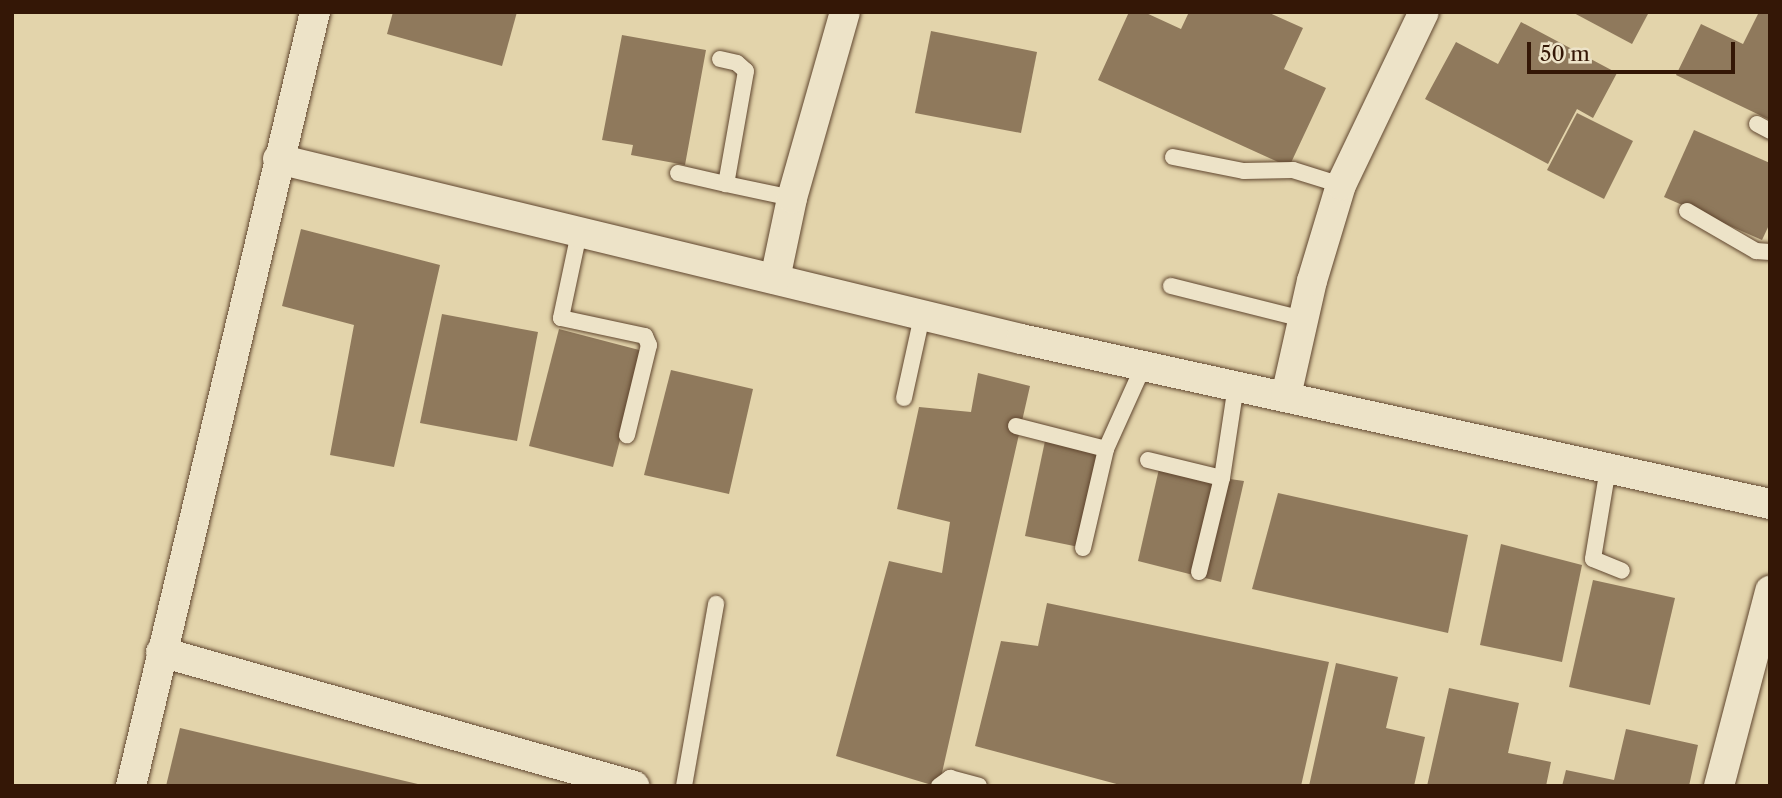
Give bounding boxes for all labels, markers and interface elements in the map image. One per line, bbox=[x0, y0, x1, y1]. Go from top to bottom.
scale bar bbox=[1530, 28, 1738, 72]
text: 50 m bbox=[1540, 41, 1590, 66]

